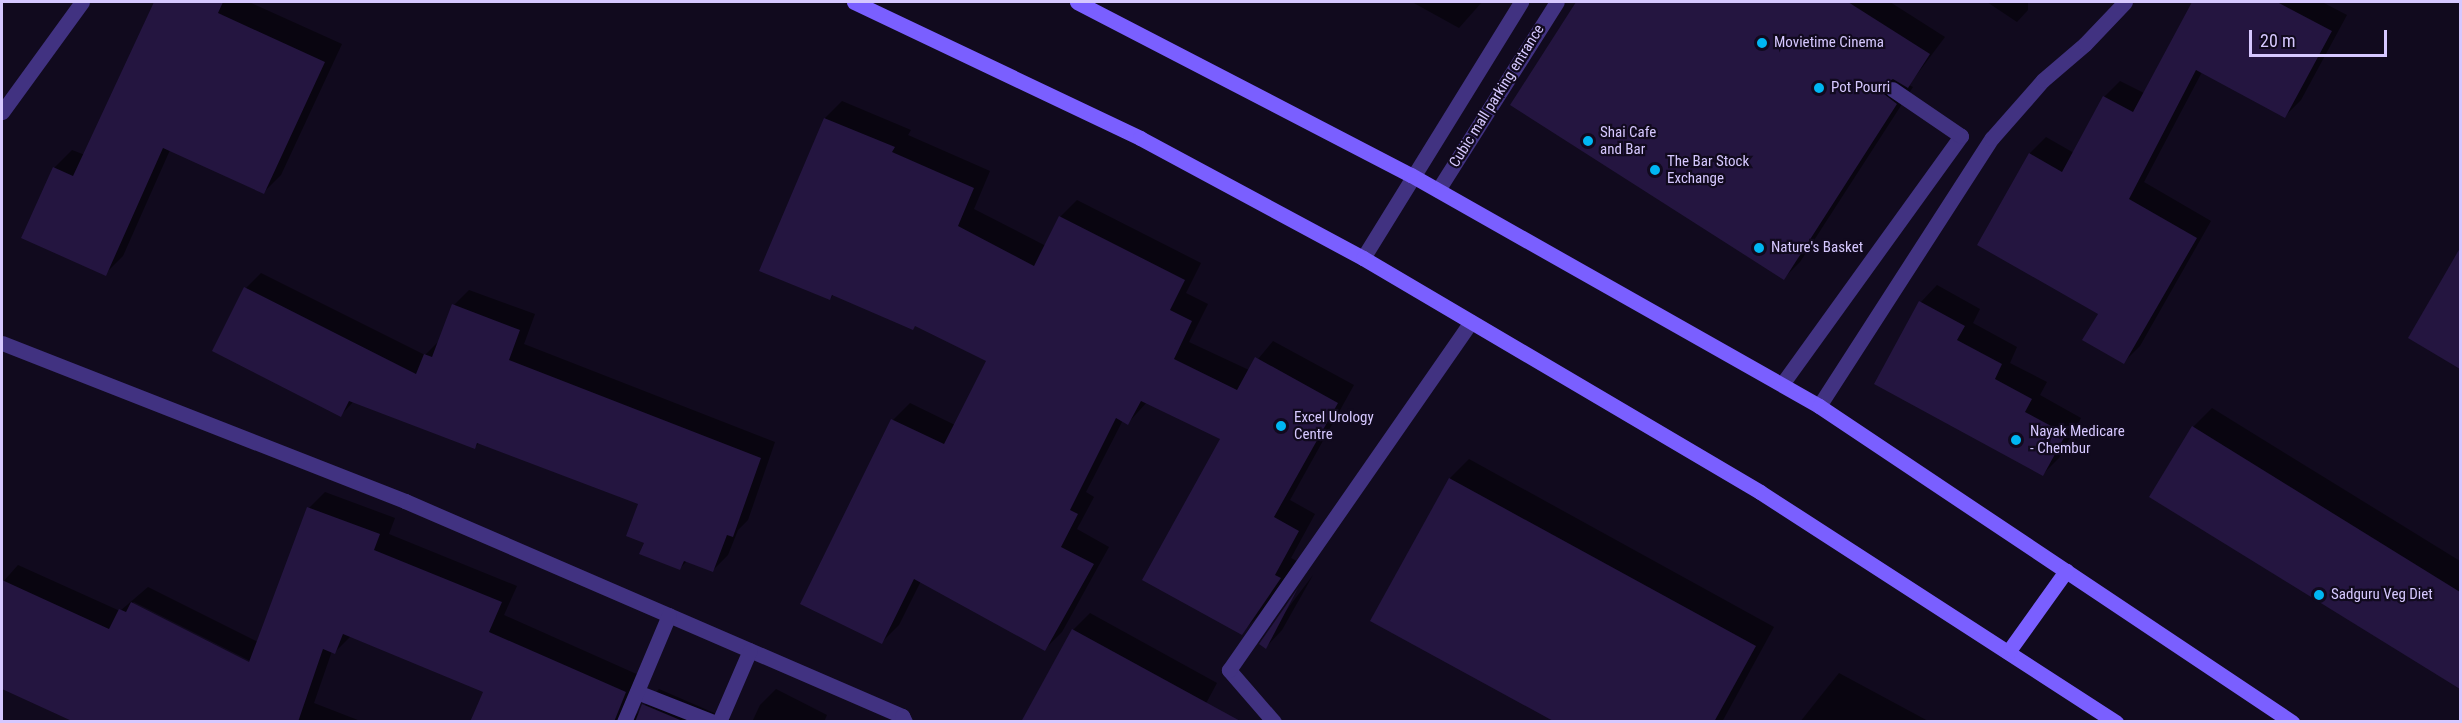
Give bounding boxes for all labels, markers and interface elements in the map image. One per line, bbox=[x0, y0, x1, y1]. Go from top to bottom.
scale bar bbox=[2252, 18, 2390, 56]
street label: Cubic mall parking entrance bbox=[1446, 21, 1548, 171]
text: 20 m bbox=[2260, 30, 2295, 51]
place label: Movietime Cinema bbox=[1774, 34, 1884, 52]
marker: Movietime Cinema bbox=[1755, 36, 1769, 50]
place label: Pot Pourri bbox=[1831, 79, 1890, 97]
marker: Pot Pourri bbox=[1812, 81, 1826, 95]
place label: Shai Cafe and Bar bbox=[1600, 123, 1656, 158]
marker: Shai Cafe and Bar bbox=[1581, 134, 1595, 148]
place label: The Bar Stock Exchange bbox=[1667, 152, 1749, 187]
marker: The Bar Stock Exchange bbox=[1648, 163, 1662, 177]
place label: Nature's Basket bbox=[1771, 239, 1863, 257]
marker: Nature's Basket bbox=[1752, 241, 1766, 255]
place label: Excel Urology Centre bbox=[1294, 408, 1374, 443]
marker: Excel Urology Centre bbox=[1272, 417, 1290, 435]
place label: Nayak Medicare - Chembur bbox=[2030, 422, 2125, 457]
marker: Nayak Medicare - Chembur bbox=[2007, 431, 2025, 449]
place label: Sadguru Veg Diet bbox=[2331, 586, 2433, 604]
marker: Sadguru Veg Diet bbox=[2312, 588, 2326, 602]

